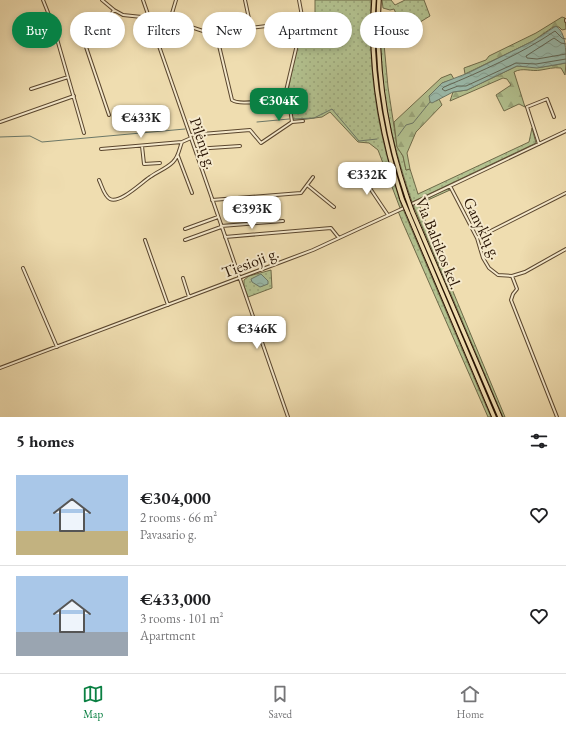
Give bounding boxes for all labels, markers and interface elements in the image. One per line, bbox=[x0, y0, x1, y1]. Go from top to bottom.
chip: Buy bbox=[12, 12, 62, 48]
chip: Rent bbox=[70, 12, 125, 48]
chip: Filters bbox=[133, 12, 194, 48]
chip: New bbox=[202, 12, 256, 48]
chip: Apartment bbox=[264, 12, 352, 48]
chip: House bbox=[360, 12, 423, 48]
pin: €304K bbox=[251, 88, 307, 122]
text: €304K bbox=[259, 92, 299, 109]
pin: €433K bbox=[113, 105, 169, 139]
text: €433K bbox=[121, 109, 161, 126]
street label: Pilėnų g. bbox=[185, 114, 222, 172]
pin: €332K bbox=[339, 162, 395, 196]
text: €332K bbox=[347, 166, 387, 183]
street label: Via Baltikos kel. bbox=[411, 194, 467, 292]
street label: Ganyklų g. bbox=[459, 194, 507, 263]
pin: €393K bbox=[224, 196, 280, 230]
text: €393K bbox=[232, 200, 272, 217]
street label: Tiesioji g. bbox=[219, 242, 282, 283]
pin: €346K bbox=[229, 316, 285, 350]
text: €346K bbox=[237, 320, 277, 337]
text: 5 homes bbox=[16, 430, 74, 452]
icon: filters bbox=[528, 430, 550, 452]
text: €304,000 bbox=[140, 487, 211, 509]
icon: home bbox=[48, 491, 96, 539]
icon: heart bbox=[528, 504, 550, 526]
text: 2 rooms · 66 m² bbox=[140, 509, 217, 526]
text: Pavasario g. bbox=[140, 526, 197, 543]
text: €433,000 bbox=[140, 588, 211, 610]
icon: home bbox=[48, 592, 96, 640]
icon: heart bbox=[528, 605, 550, 627]
text: 3 rooms · 101 m² bbox=[140, 610, 224, 627]
text: Apartment bbox=[140, 627, 195, 644]
tab: Map bbox=[82, 683, 104, 721]
tab: Saved bbox=[269, 683, 292, 721]
tab: Home bbox=[457, 683, 484, 721]

